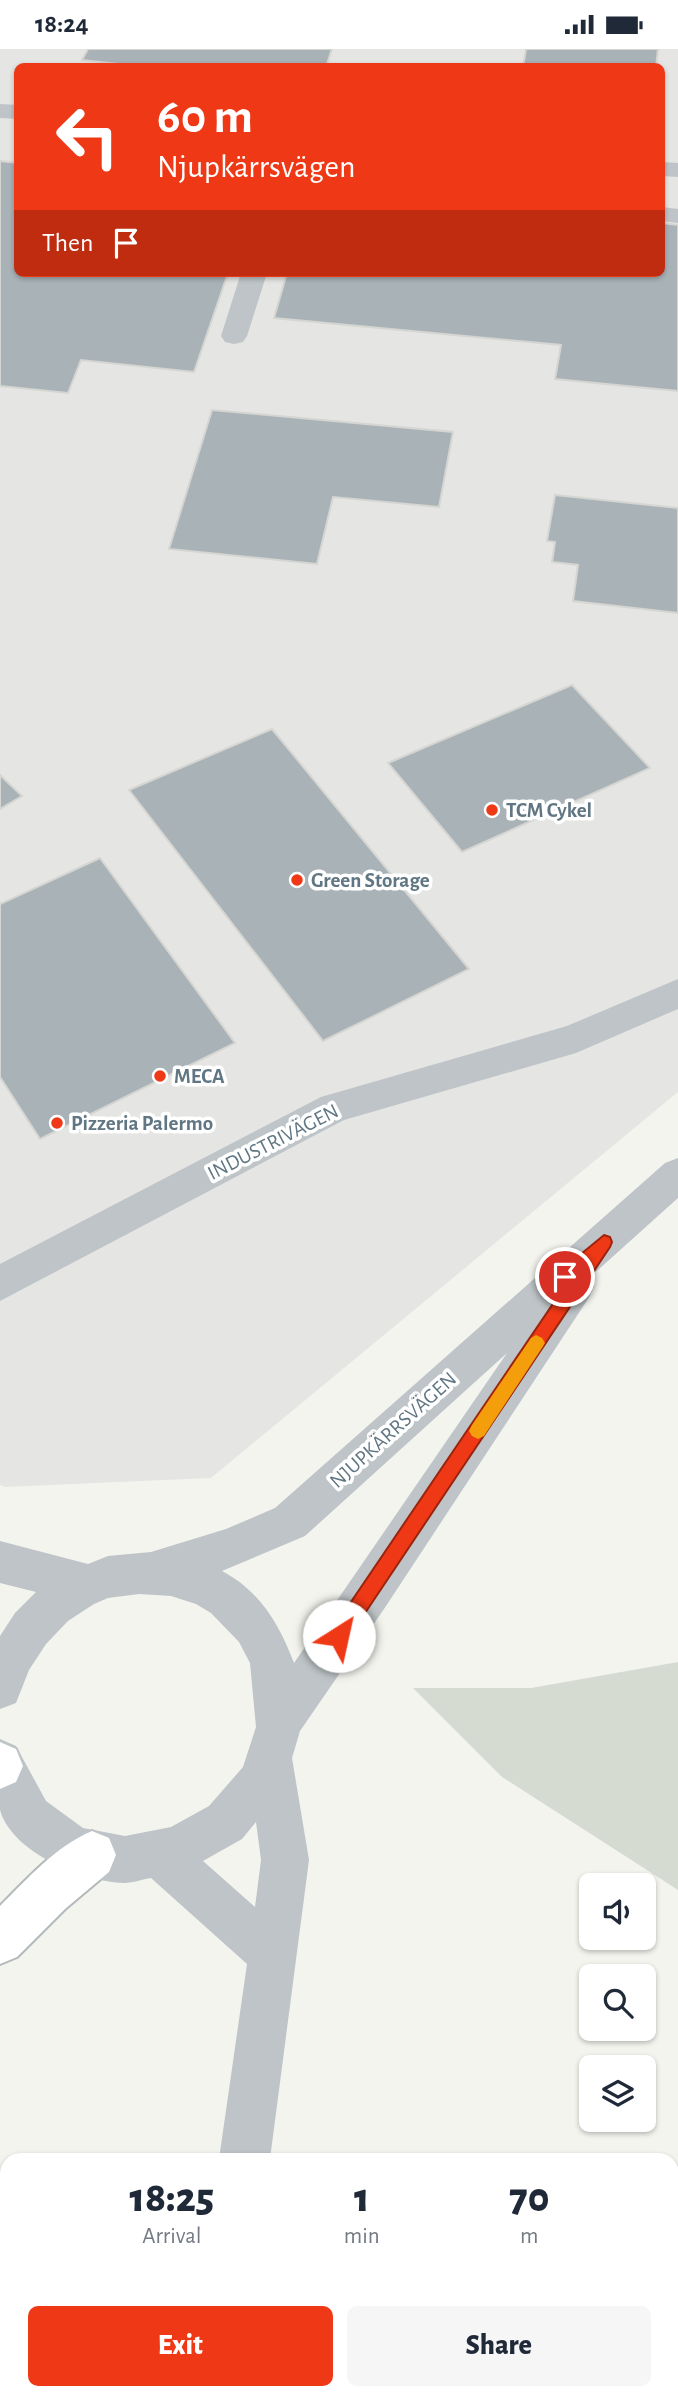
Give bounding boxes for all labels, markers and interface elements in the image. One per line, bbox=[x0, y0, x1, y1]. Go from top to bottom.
text: 18:24 bbox=[35, 11, 88, 37]
icon: left bbox=[42, 91, 133, 182]
text: 60 m bbox=[157, 93, 253, 142]
text: Njupkärrsvägen bbox=[157, 151, 356, 183]
icon: arrive bbox=[107, 224, 145, 262]
text: Then bbox=[42, 230, 93, 256]
place label: TCM Cykel bbox=[506, 800, 592, 821]
marker: TCM Cykel bbox=[484, 802, 500, 818]
place label: Green Storage bbox=[311, 870, 430, 891]
marker: Green Storage bbox=[289, 872, 305, 888]
place label: MECA bbox=[174, 1066, 225, 1087]
marker: MECA bbox=[152, 1068, 168, 1084]
street label: INDUSTRIVÄGEN bbox=[204, 1099, 342, 1184]
place label: Pizzeria Palermo bbox=[71, 1113, 213, 1134]
marker: Pizzeria Palermo bbox=[49, 1115, 65, 1131]
pin bbox=[535, 1247, 595, 1307]
icon: arrive bbox=[546, 1258, 584, 1296]
street label: NJUPKÄRRSVÄGEN bbox=[325, 1367, 460, 1492]
position arrow bbox=[302, 1599, 376, 1673]
map controls bbox=[579, 1873, 656, 2132]
button: sound bbox=[579, 1873, 656, 1950]
button: search bbox=[579, 1964, 656, 2041]
button: layers bbox=[579, 2055, 656, 2132]
text: 18:25 bbox=[130, 2177, 214, 2219]
text: 1 bbox=[354, 2177, 369, 2219]
text: 70 bbox=[509, 2177, 549, 2219]
text: Arrival bbox=[142, 2225, 201, 2248]
text: min bbox=[344, 2225, 380, 2248]
text: m bbox=[520, 2225, 539, 2248]
button: Exit bbox=[28, 2306, 333, 2386]
button: Share bbox=[347, 2306, 651, 2386]

